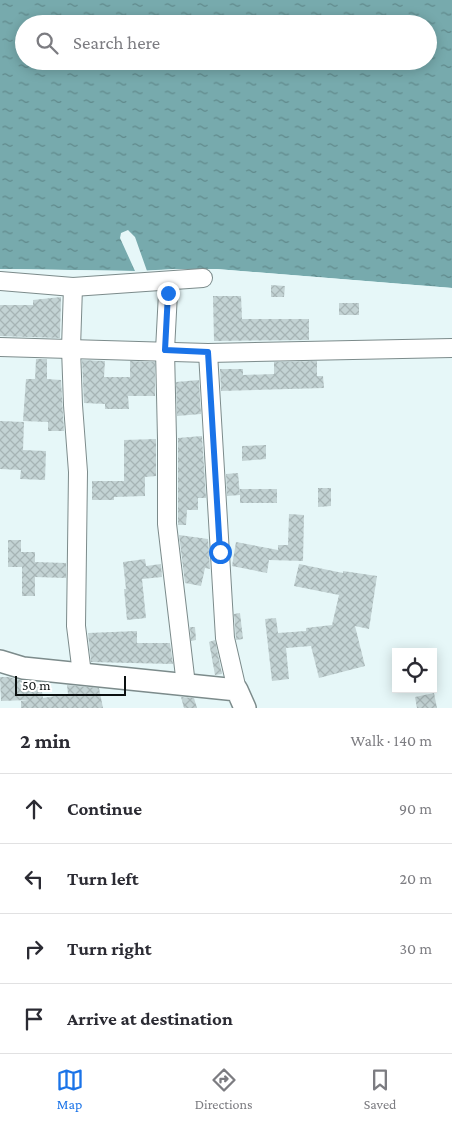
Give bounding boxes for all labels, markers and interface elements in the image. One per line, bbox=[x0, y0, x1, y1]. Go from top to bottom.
search box bbox=[15, 15, 437, 70]
icon: search bbox=[33, 29, 61, 57]
text: Search here bbox=[73, 32, 160, 53]
route end bbox=[157, 282, 180, 305]
route start bbox=[209, 541, 232, 564]
map controls bbox=[392, 648, 437, 693]
button: locate bbox=[392, 648, 437, 693]
scale bar bbox=[15, 673, 126, 696]
text: 50 m bbox=[22, 677, 50, 693]
text: 2 min bbox=[20, 729, 71, 753]
text: Walk · 140 m bbox=[351, 732, 432, 749]
icon: ahead bbox=[20, 795, 48, 823]
text: Continue bbox=[67, 798, 142, 819]
text: 90 m bbox=[399, 800, 432, 817]
icon: left bbox=[20, 865, 48, 893]
text: Turn left bbox=[67, 868, 139, 889]
text: 20 m bbox=[399, 870, 432, 887]
icon: right bbox=[20, 935, 48, 963]
text: Turn right bbox=[67, 938, 152, 959]
text: 30 m bbox=[400, 940, 432, 957]
icon: arrive bbox=[20, 1005, 48, 1033]
text: Arrive at destination bbox=[67, 1008, 233, 1029]
tab: Map bbox=[56, 1066, 84, 1112]
tab: Directions bbox=[195, 1066, 253, 1112]
tab: Saved bbox=[364, 1066, 396, 1112]

